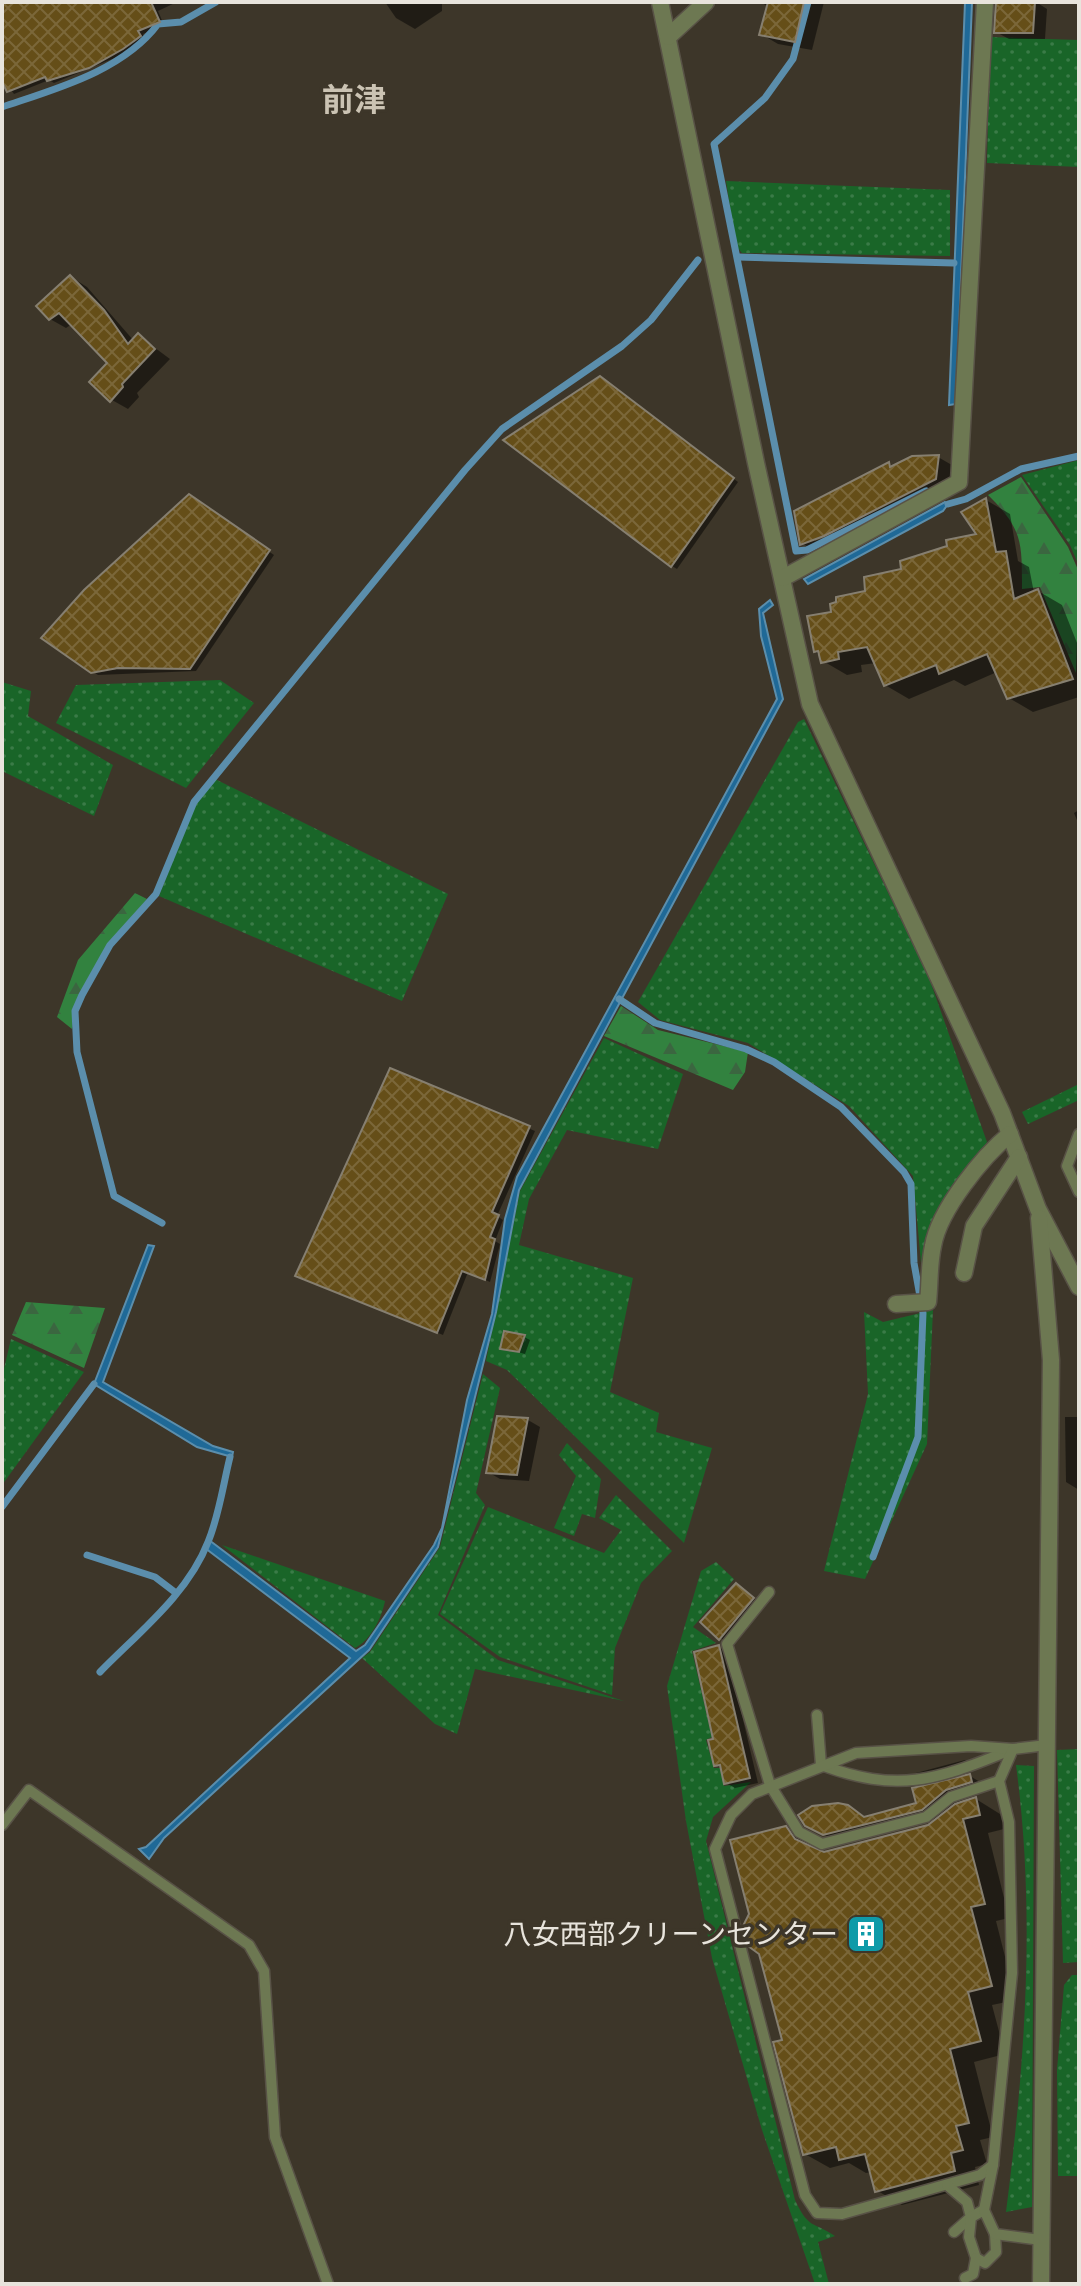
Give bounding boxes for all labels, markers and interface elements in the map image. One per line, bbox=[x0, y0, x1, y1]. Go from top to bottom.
district label: 前津 bbox=[322, 80, 386, 120]
building icon: 八女西部クリーンセンター bbox=[845, 1913, 887, 1955]
place label: 八女西部クリーンセンター bbox=[503, 1916, 838, 1952]

